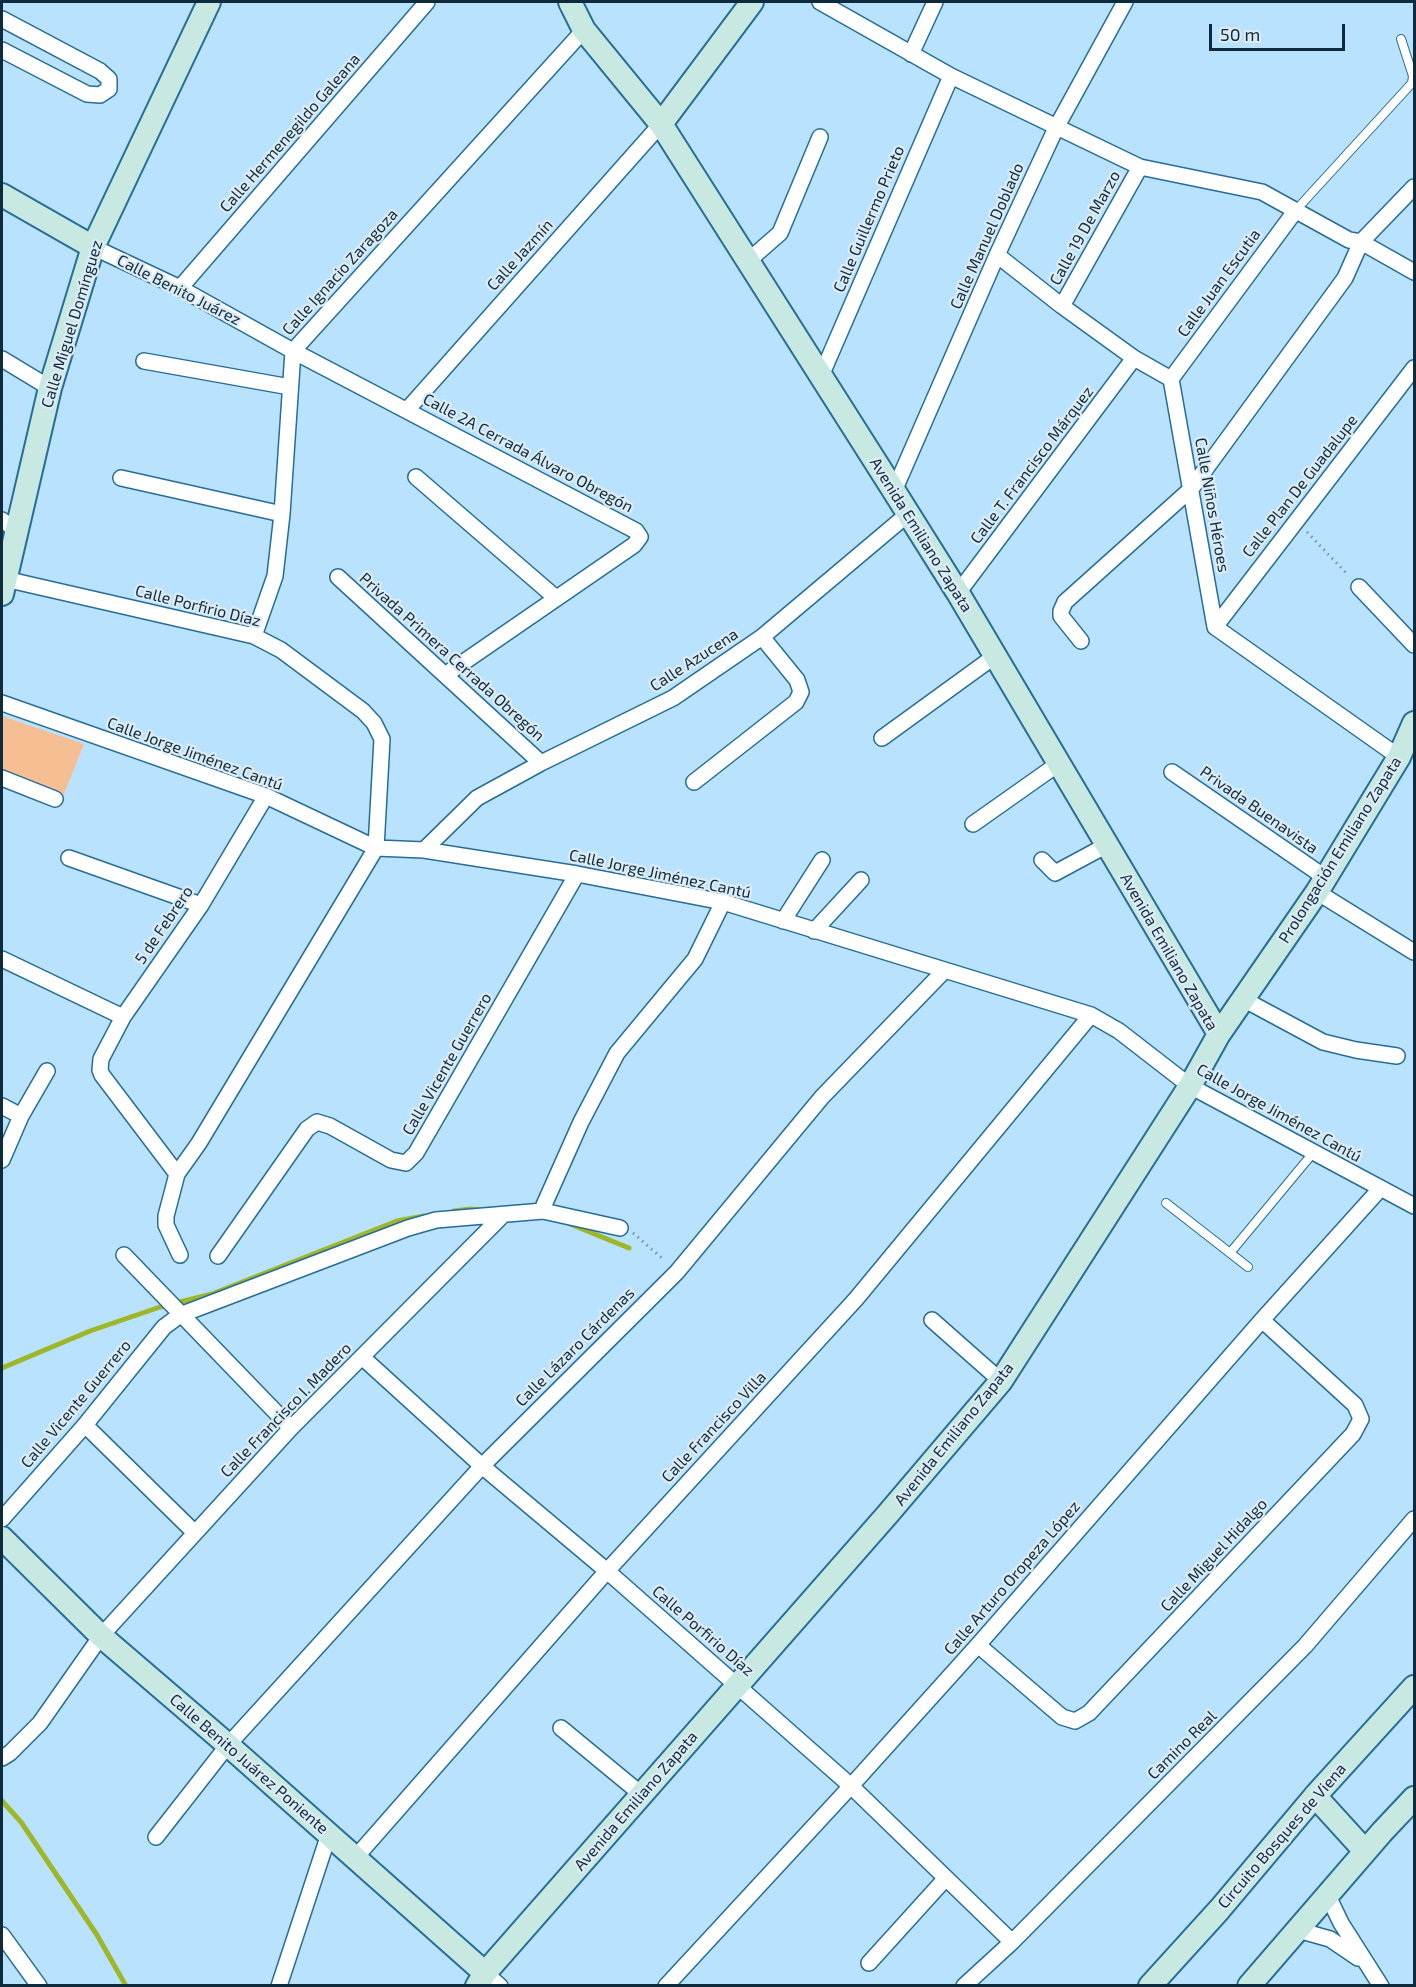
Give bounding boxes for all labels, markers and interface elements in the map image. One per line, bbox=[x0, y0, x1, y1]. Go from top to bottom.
scale bar bbox=[1212, 12, 1348, 50]
text: 50 m bbox=[1220, 23, 1260, 45]
street label: Calle Hermenegildo Galeana bbox=[216, 50, 364, 216]
street label: Calle Guillermo Prieto bbox=[829, 143, 909, 295]
street label: Calle Manuel Doblado bbox=[946, 160, 1028, 312]
street label: Calle 19 De Marzo bbox=[1046, 167, 1124, 289]
street label: Calle Ignacio Zaragoza bbox=[278, 205, 402, 339]
street label: Calle Jazmín bbox=[483, 215, 557, 295]
street label: Calle Juan Escutia bbox=[1173, 225, 1265, 341]
street label: Calle Miguel Domínguez bbox=[37, 238, 107, 410]
street label: Calle Benito Juárez bbox=[114, 250, 244, 330]
street label: Calle T. Francisco Márquez bbox=[966, 382, 1098, 548]
street label: Calle 2A Cerrada Álvaro Obregón bbox=[420, 389, 636, 517]
street label: Calle Plan De Guadalupe bbox=[1238, 411, 1362, 561]
street label: Calle Niños Héroes bbox=[1191, 436, 1233, 574]
street label: Avenida Emiliano Zapata bbox=[866, 454, 976, 616]
street label: Privada Primera Cerrada Obregón bbox=[355, 569, 549, 745]
street label: Calle Porfirio Díaz bbox=[133, 581, 263, 631]
street label: Calle Azucena bbox=[646, 624, 742, 696]
street label: Calle Jorge Jiménez Cantú bbox=[105, 713, 285, 795]
street label: Prolongación Emiliano Zapata bbox=[1275, 753, 1405, 947]
street label: Privada Buenavista bbox=[1196, 762, 1322, 858]
street label: Calle Jorge Jiménez Cantú bbox=[567, 845, 753, 903]
street label: Avenida Emiliano Zapata bbox=[1116, 870, 1222, 1034]
street label: 5 de Febrero bbox=[131, 882, 197, 968]
street label: Calle Vicente Guerrero bbox=[398, 989, 496, 1139]
street label: Calle Jorge Jiménez Cantú bbox=[1193, 1060, 1365, 1166]
street label: Calle Lázaro Cárdenas bbox=[511, 1283, 639, 1411]
street label: Calle Vicente Guerrero bbox=[17, 1336, 135, 1472]
street label: Calle Francisco I. Madero bbox=[217, 1339, 355, 1481]
street label: Avenida Emiliano Zapata bbox=[890, 1359, 1018, 1509]
street label: Calle Francisco Villa bbox=[658, 1368, 770, 1486]
street label: Calle Miguel Hidalgo bbox=[1157, 1494, 1271, 1616]
street label: Calle Arturo Oropeza López bbox=[940, 1497, 1084, 1659]
street label: Calle Porfirio Díaz bbox=[648, 1582, 758, 1680]
street label: Calle Benito Juárez Poniente bbox=[166, 1690, 332, 1838]
street label: Camino Real bbox=[1143, 1706, 1221, 1784]
street label: Avenida Emiliano Zapata bbox=[570, 1727, 702, 1875]
street label: Circuito Bosques de Viena bbox=[1214, 1759, 1350, 1913]

